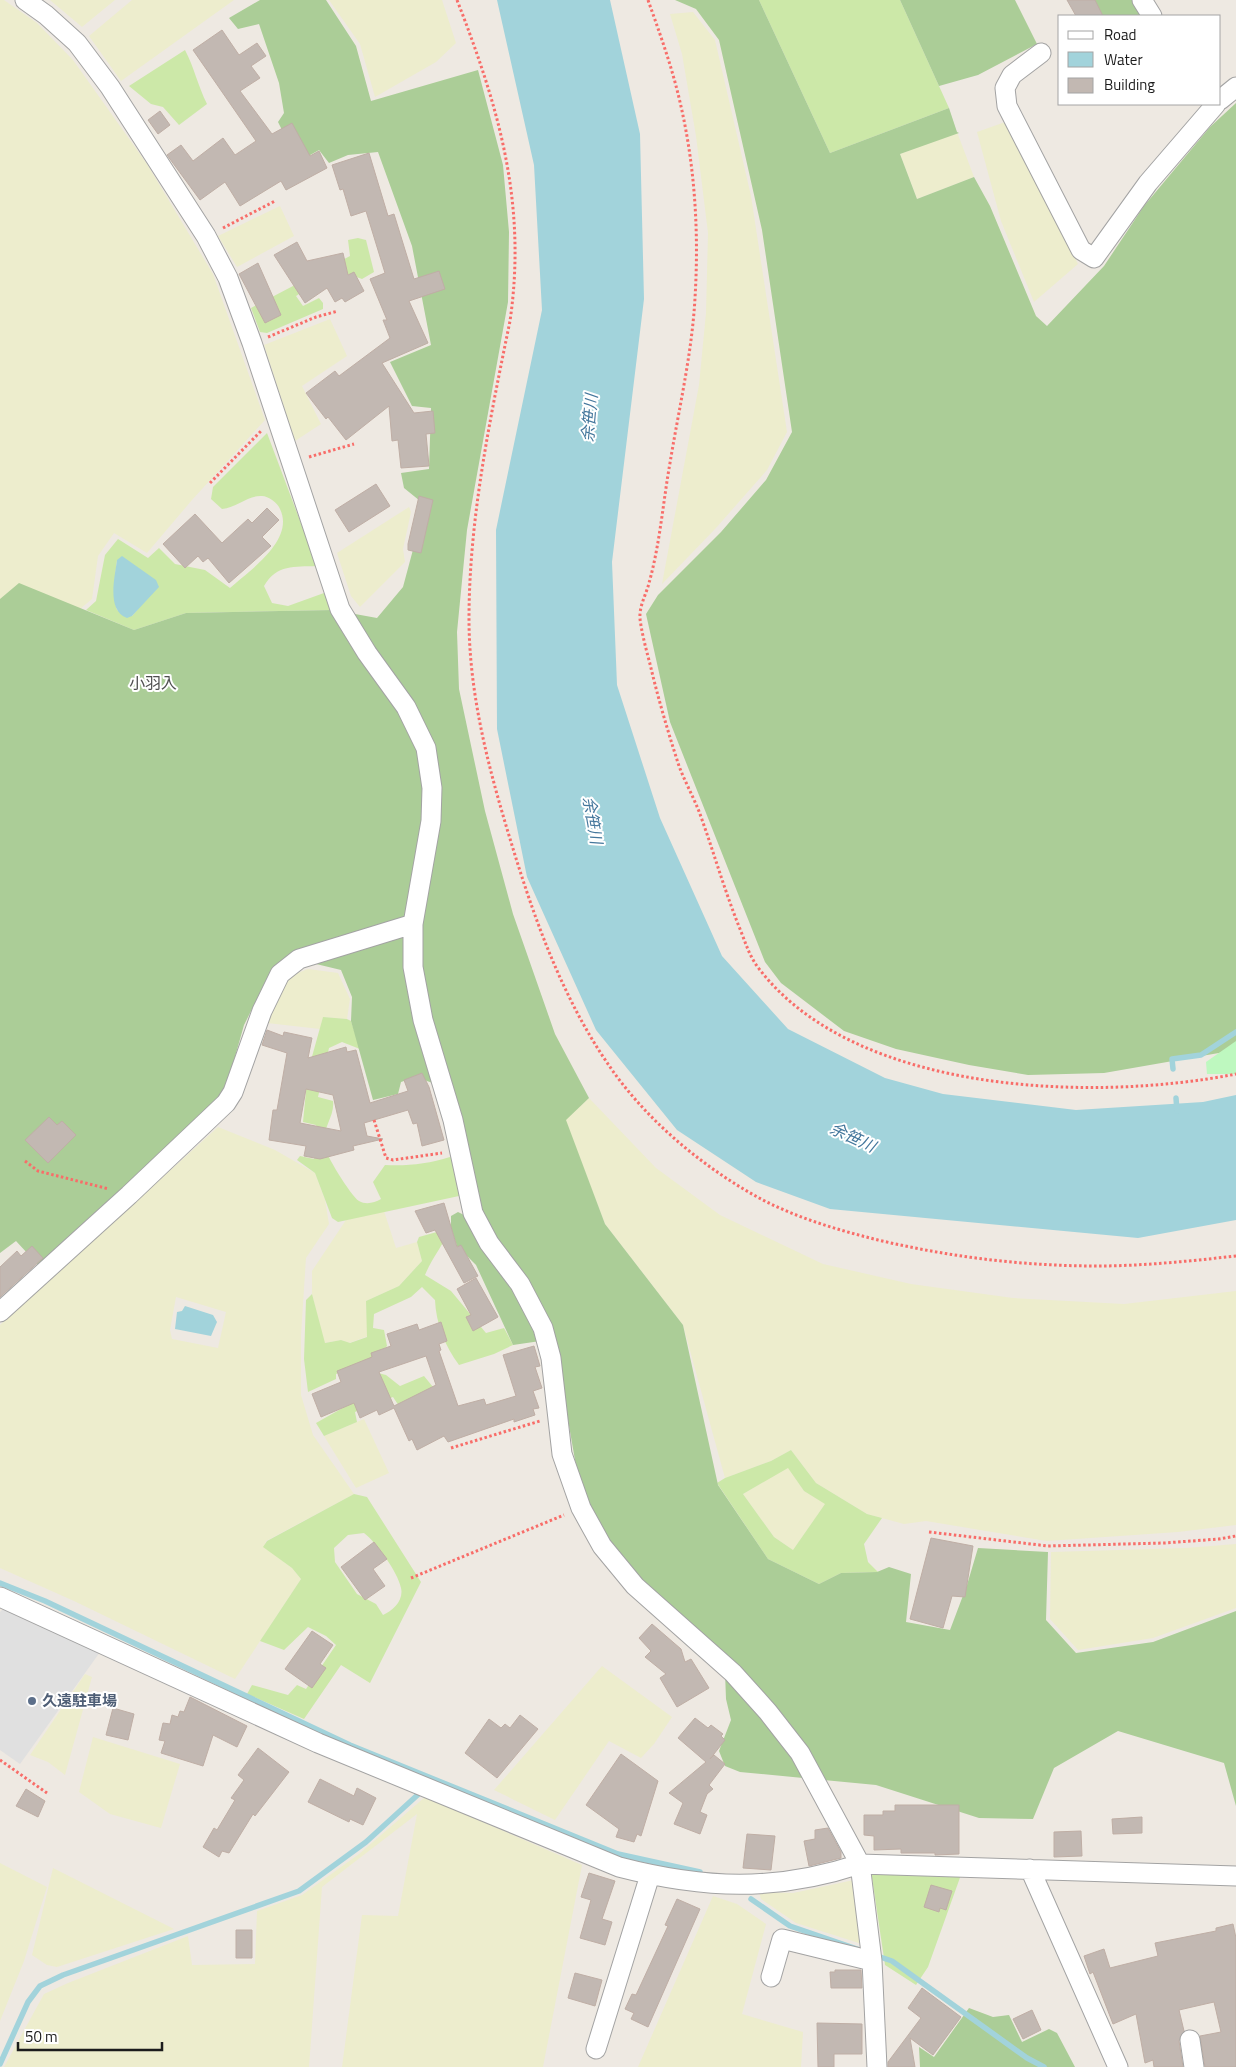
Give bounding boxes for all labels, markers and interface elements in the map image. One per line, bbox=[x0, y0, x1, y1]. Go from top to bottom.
legend bbox=[1058, 15, 1221, 105]
text: Road bbox=[1104, 23, 1136, 46]
text: Water bbox=[1104, 48, 1143, 71]
text: Building bbox=[1104, 73, 1155, 96]
water label: 余笹川 bbox=[575, 391, 603, 443]
district label: 小羽入 bbox=[129, 671, 177, 695]
water label: 余笹川 bbox=[577, 794, 609, 848]
water label: 余笹川 bbox=[826, 1116, 882, 1159]
place label: 久遠駐車場 bbox=[42, 1689, 117, 1712]
marker: 久遠駐車場 bbox=[26, 1695, 38, 1707]
scale bar bbox=[18, 2020, 161, 2052]
text: 50 m bbox=[25, 2025, 58, 2048]

